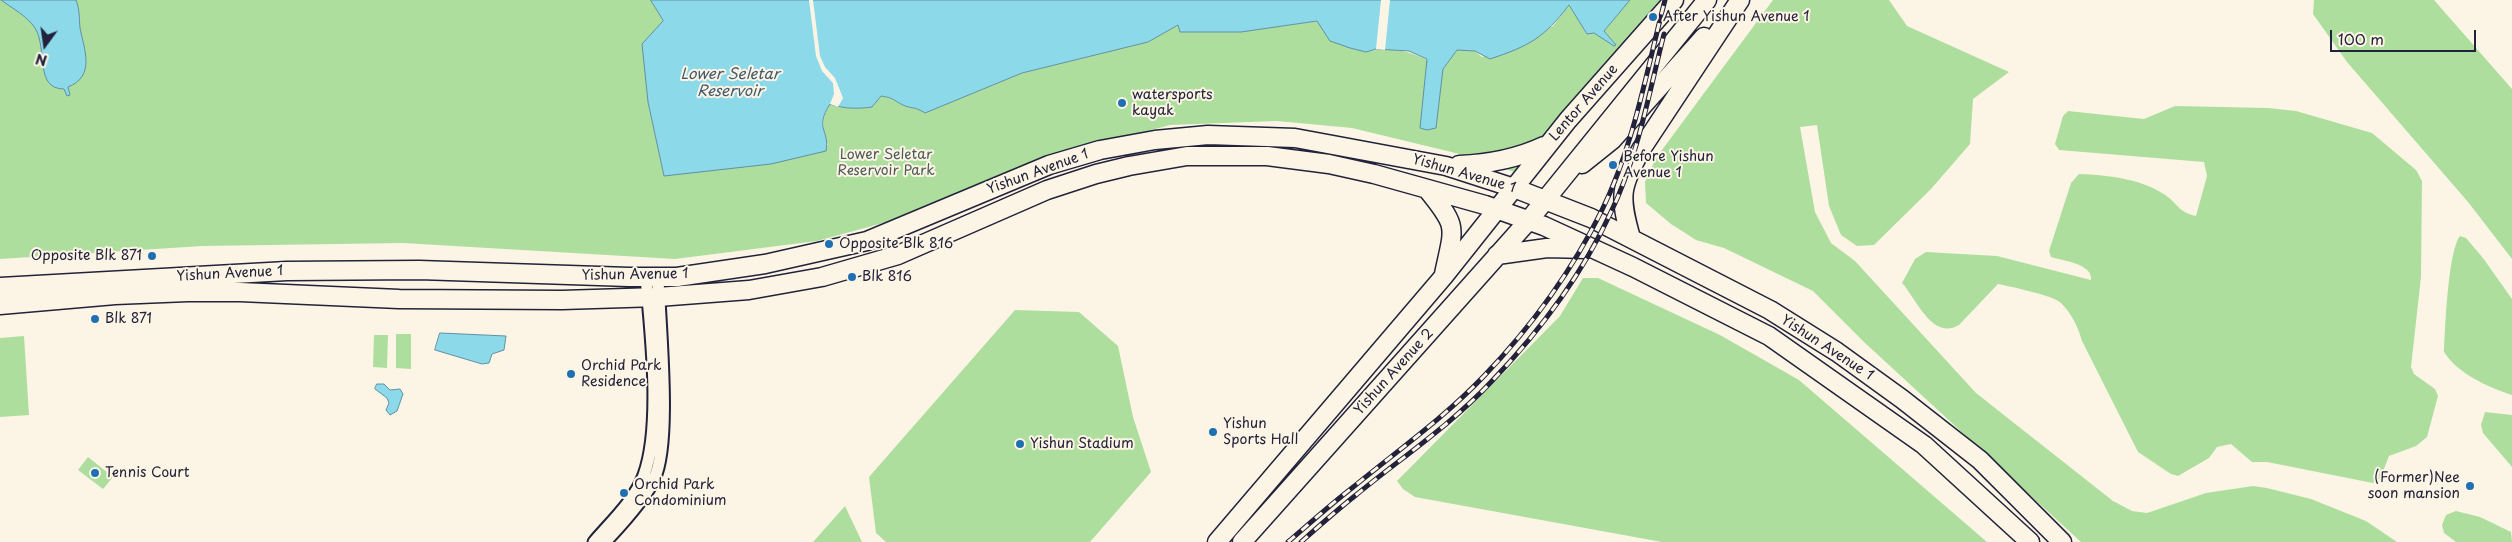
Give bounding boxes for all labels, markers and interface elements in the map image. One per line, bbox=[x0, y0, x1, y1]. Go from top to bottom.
place label: After Yishun Avenue 1 bbox=[1663, 9, 1810, 25]
marker: After Yishun Avenue 1 bbox=[1647, 11, 1659, 23]
north arrow bbox=[20, 20, 70, 70]
scale bar bbox=[2332, 20, 2478, 52]
text: 100 m bbox=[2338, 27, 2384, 50]
text: N bbox=[33, 49, 49, 72]
street label: Lentor Avenue bbox=[1546, 61, 1622, 145]
water label: Lower Seletar Reservoir bbox=[680, 66, 780, 101]
place label: watersports kayak bbox=[1132, 87, 1213, 120]
marker: watersports kayak bbox=[1116, 97, 1128, 109]
street label: Yishun Avenue 1 bbox=[985, 146, 1091, 198]
park label: Lower Seletar Reservoir Park bbox=[837, 147, 935, 180]
place label: Before Yishun Avenue 1 bbox=[1623, 149, 1714, 182]
street label: Yishun Avenue 1 bbox=[1410, 151, 1518, 197]
marker: Before Yishun Avenue 1 bbox=[1607, 159, 1619, 171]
place label: Opposite Blk 816 bbox=[839, 236, 953, 252]
marker: Opposite Blk 816 bbox=[823, 238, 835, 250]
place label: Opposite Blk 871 bbox=[31, 248, 142, 264]
marker: Opposite Blk 871 bbox=[146, 250, 158, 262]
street label: Yishun Avenue 1 bbox=[176, 263, 284, 285]
street label: Yishun Avenue 1 bbox=[581, 266, 689, 284]
place label: Blk 816 bbox=[862, 269, 912, 285]
marker: Blk 816 bbox=[846, 271, 858, 283]
place label: Blk 871 bbox=[105, 311, 152, 327]
street label: Yishun Avenue 1 bbox=[1778, 312, 1876, 384]
marker: Blk 871 bbox=[89, 313, 101, 325]
street label: Yishun Avenue 2 bbox=[1351, 325, 1437, 419]
place label: Orchid Park Residence bbox=[581, 358, 661, 391]
marker: Orchid Park Residence bbox=[565, 368, 577, 380]
place label: Yishun Sports Hall bbox=[1223, 416, 1298, 448]
marker: Yishun Sports Hall bbox=[1207, 426, 1219, 438]
place label: Yishun Stadium bbox=[1030, 436, 1134, 452]
marker: Yishun Stadium bbox=[1014, 438, 1026, 450]
place label: Tennis Court bbox=[105, 465, 189, 481]
marker: Tennis Court bbox=[89, 467, 101, 479]
place label: (Former)Nee soon mansion bbox=[2368, 470, 2460, 502]
place label: Orchid Park Condominium bbox=[634, 477, 727, 510]
marker: (Former)Nee soon mansion bbox=[2464, 480, 2476, 492]
marker: Orchid Park Condominium bbox=[618, 487, 630, 499]

